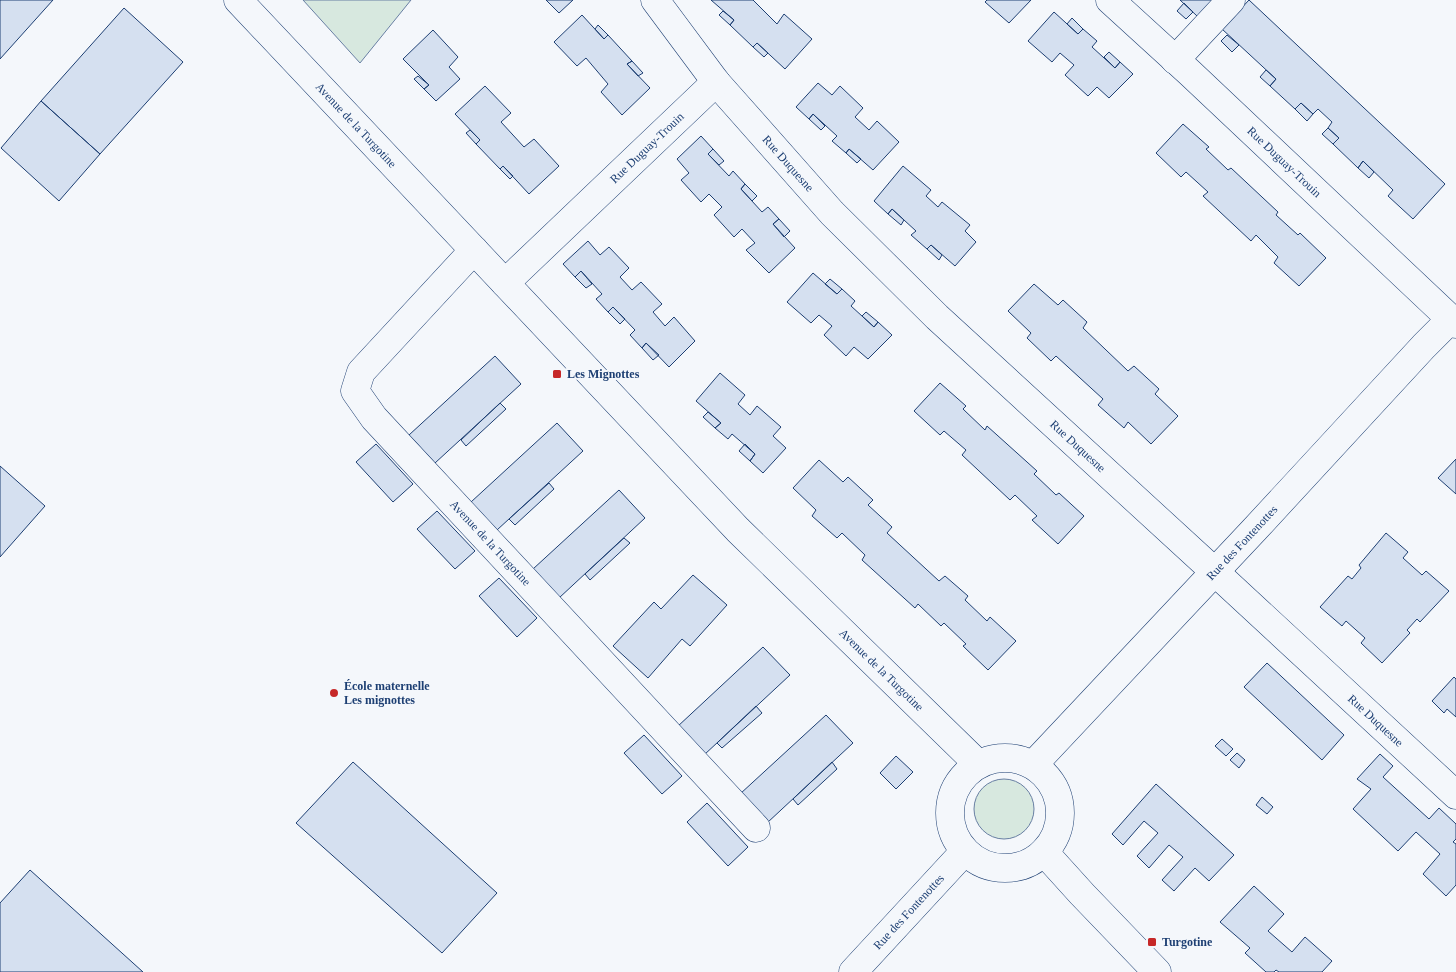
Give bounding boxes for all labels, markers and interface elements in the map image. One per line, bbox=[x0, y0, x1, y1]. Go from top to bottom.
street label: Avenue de la Turgotine bbox=[313, 80, 400, 171]
street label: Rue Duguay-Trouin bbox=[607, 109, 687, 186]
street label: Rue Duguay-Trouin bbox=[1244, 124, 1324, 200]
street label: Rue Duquesne bbox=[760, 132, 817, 194]
place label: Les Mignottes bbox=[567, 367, 640, 381]
marker: Les Mignottes bbox=[551, 368, 563, 380]
street label: Rue Duquesne bbox=[1047, 417, 1108, 475]
street label: Avenue de la Turgotine bbox=[447, 497, 534, 589]
street label: Rue des Fontenottes bbox=[1204, 502, 1281, 583]
street label: Avenue de la Turgotine bbox=[836, 626, 926, 714]
place label: École maternelle Les mignottes bbox=[344, 679, 430, 707]
marker: École maternelle Les mignottes bbox=[328, 687, 340, 699]
street label: Rue Duquesne bbox=[1345, 692, 1406, 750]
street label: Rue des Fontenottes bbox=[870, 871, 947, 952]
place label: Turgotine bbox=[1162, 935, 1213, 949]
marker: Turgotine bbox=[1146, 936, 1158, 948]

